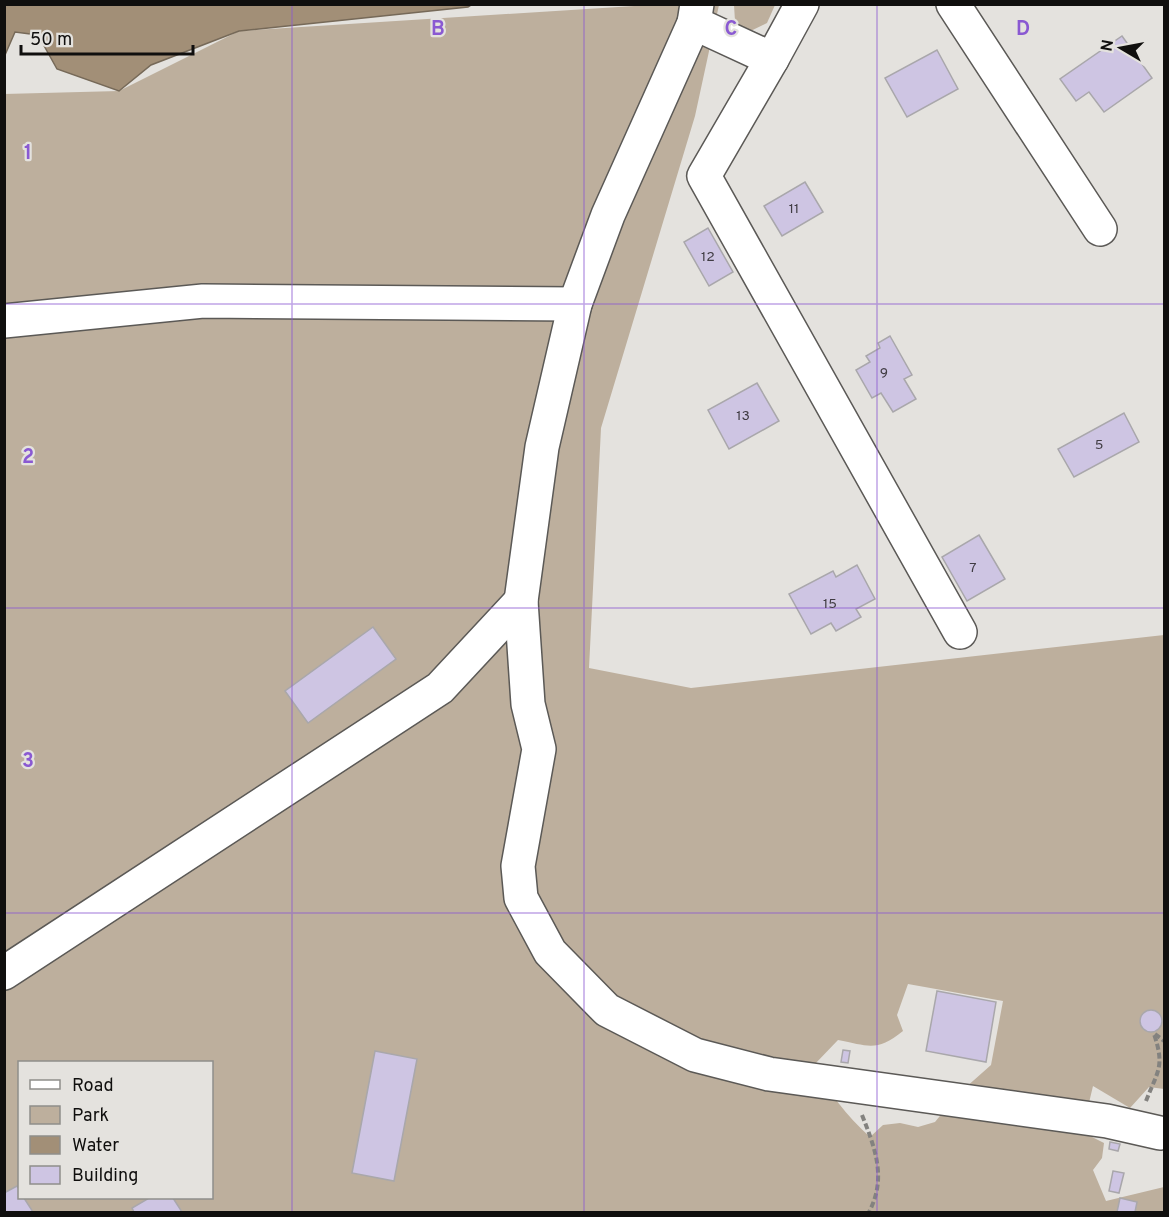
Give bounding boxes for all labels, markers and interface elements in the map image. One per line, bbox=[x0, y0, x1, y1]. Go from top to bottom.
text: B bbox=[431, 17, 445, 43]
text: C bbox=[725, 17, 737, 43]
text: D bbox=[1016, 17, 1030, 43]
scale bar bbox=[21, 18, 194, 56]
north arrow bbox=[1091, 18, 1151, 78]
text: 50 m bbox=[30, 29, 72, 52]
text: N bbox=[1097, 38, 1119, 53]
text: 1 bbox=[24, 141, 32, 167]
house number: 11 bbox=[789, 201, 799, 218]
house number: 12 bbox=[701, 249, 715, 266]
house number: 9 bbox=[880, 365, 888, 382]
house number: 13 bbox=[736, 408, 750, 425]
house number: 5 bbox=[1095, 437, 1103, 454]
text: 2 bbox=[22, 445, 34, 471]
house number: 7 bbox=[969, 560, 977, 577]
house number: 15 bbox=[823, 596, 837, 613]
text: 3 bbox=[22, 749, 34, 775]
legend bbox=[18, 1061, 213, 1199]
text: Road bbox=[72, 1075, 114, 1098]
text: Park bbox=[72, 1105, 109, 1128]
text: Water bbox=[72, 1135, 119, 1158]
text: Building bbox=[72, 1165, 138, 1188]

